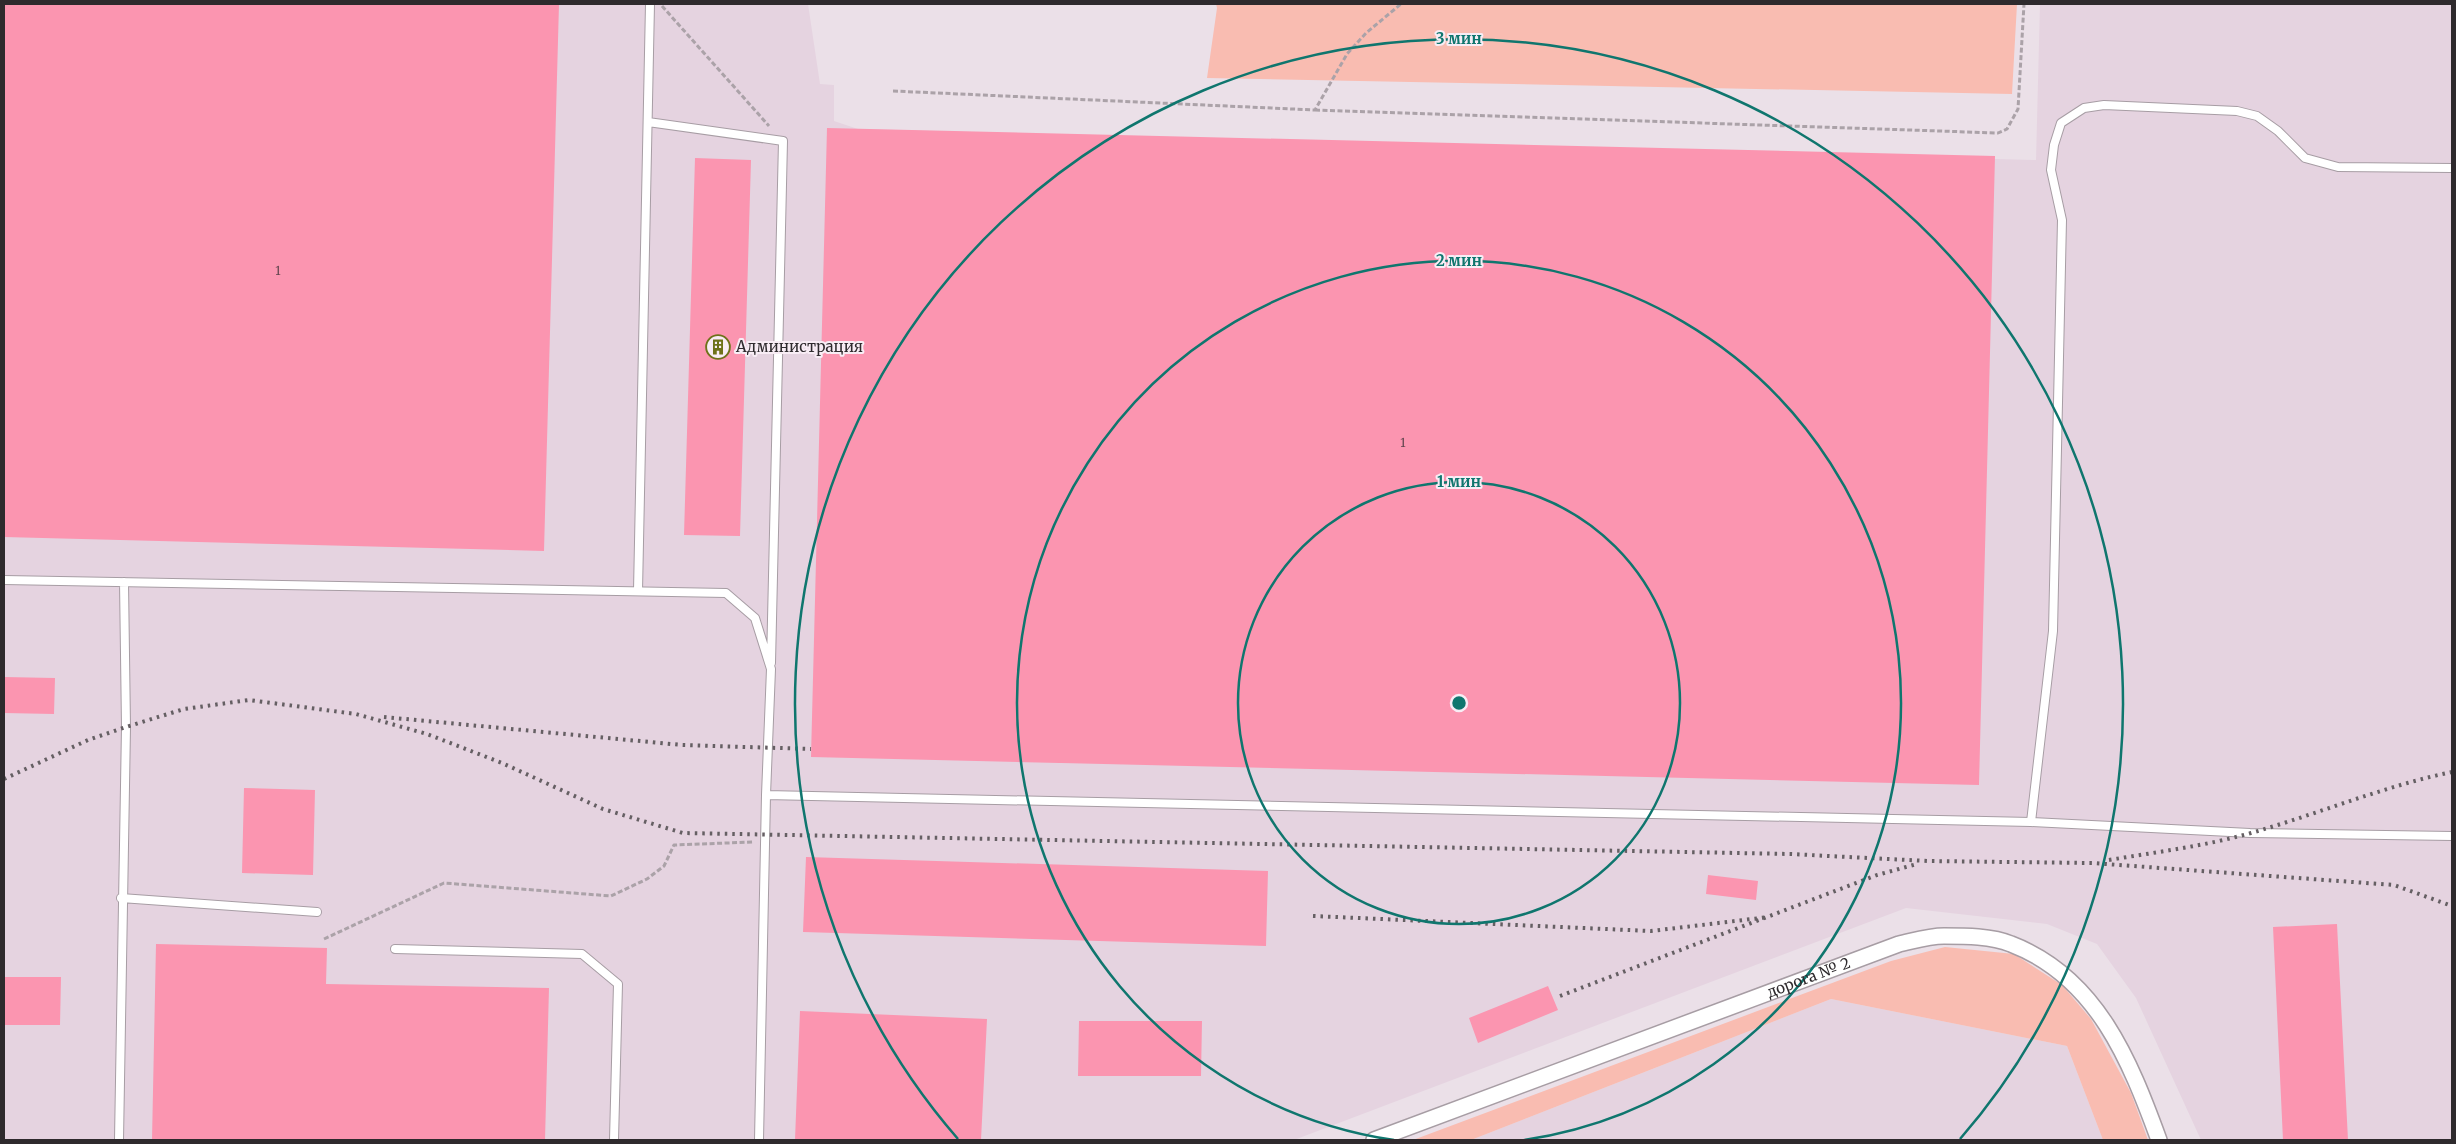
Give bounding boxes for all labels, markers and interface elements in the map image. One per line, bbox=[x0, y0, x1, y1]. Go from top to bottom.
text: 3 мин bbox=[1436, 29, 1482, 48]
text: 2 мин bbox=[1436, 251, 1482, 270]
house number: 1 bbox=[275, 263, 281, 278]
building icon: Администрация bbox=[705, 334, 731, 360]
place label: Администрация bbox=[735, 337, 863, 356]
house number: 1 bbox=[1400, 435, 1406, 450]
text: 1 мин bbox=[1437, 472, 1482, 491]
centre of rings bbox=[1450, 694, 1468, 712]
street label: дорога № 2 bbox=[1763, 953, 1853, 1002]

